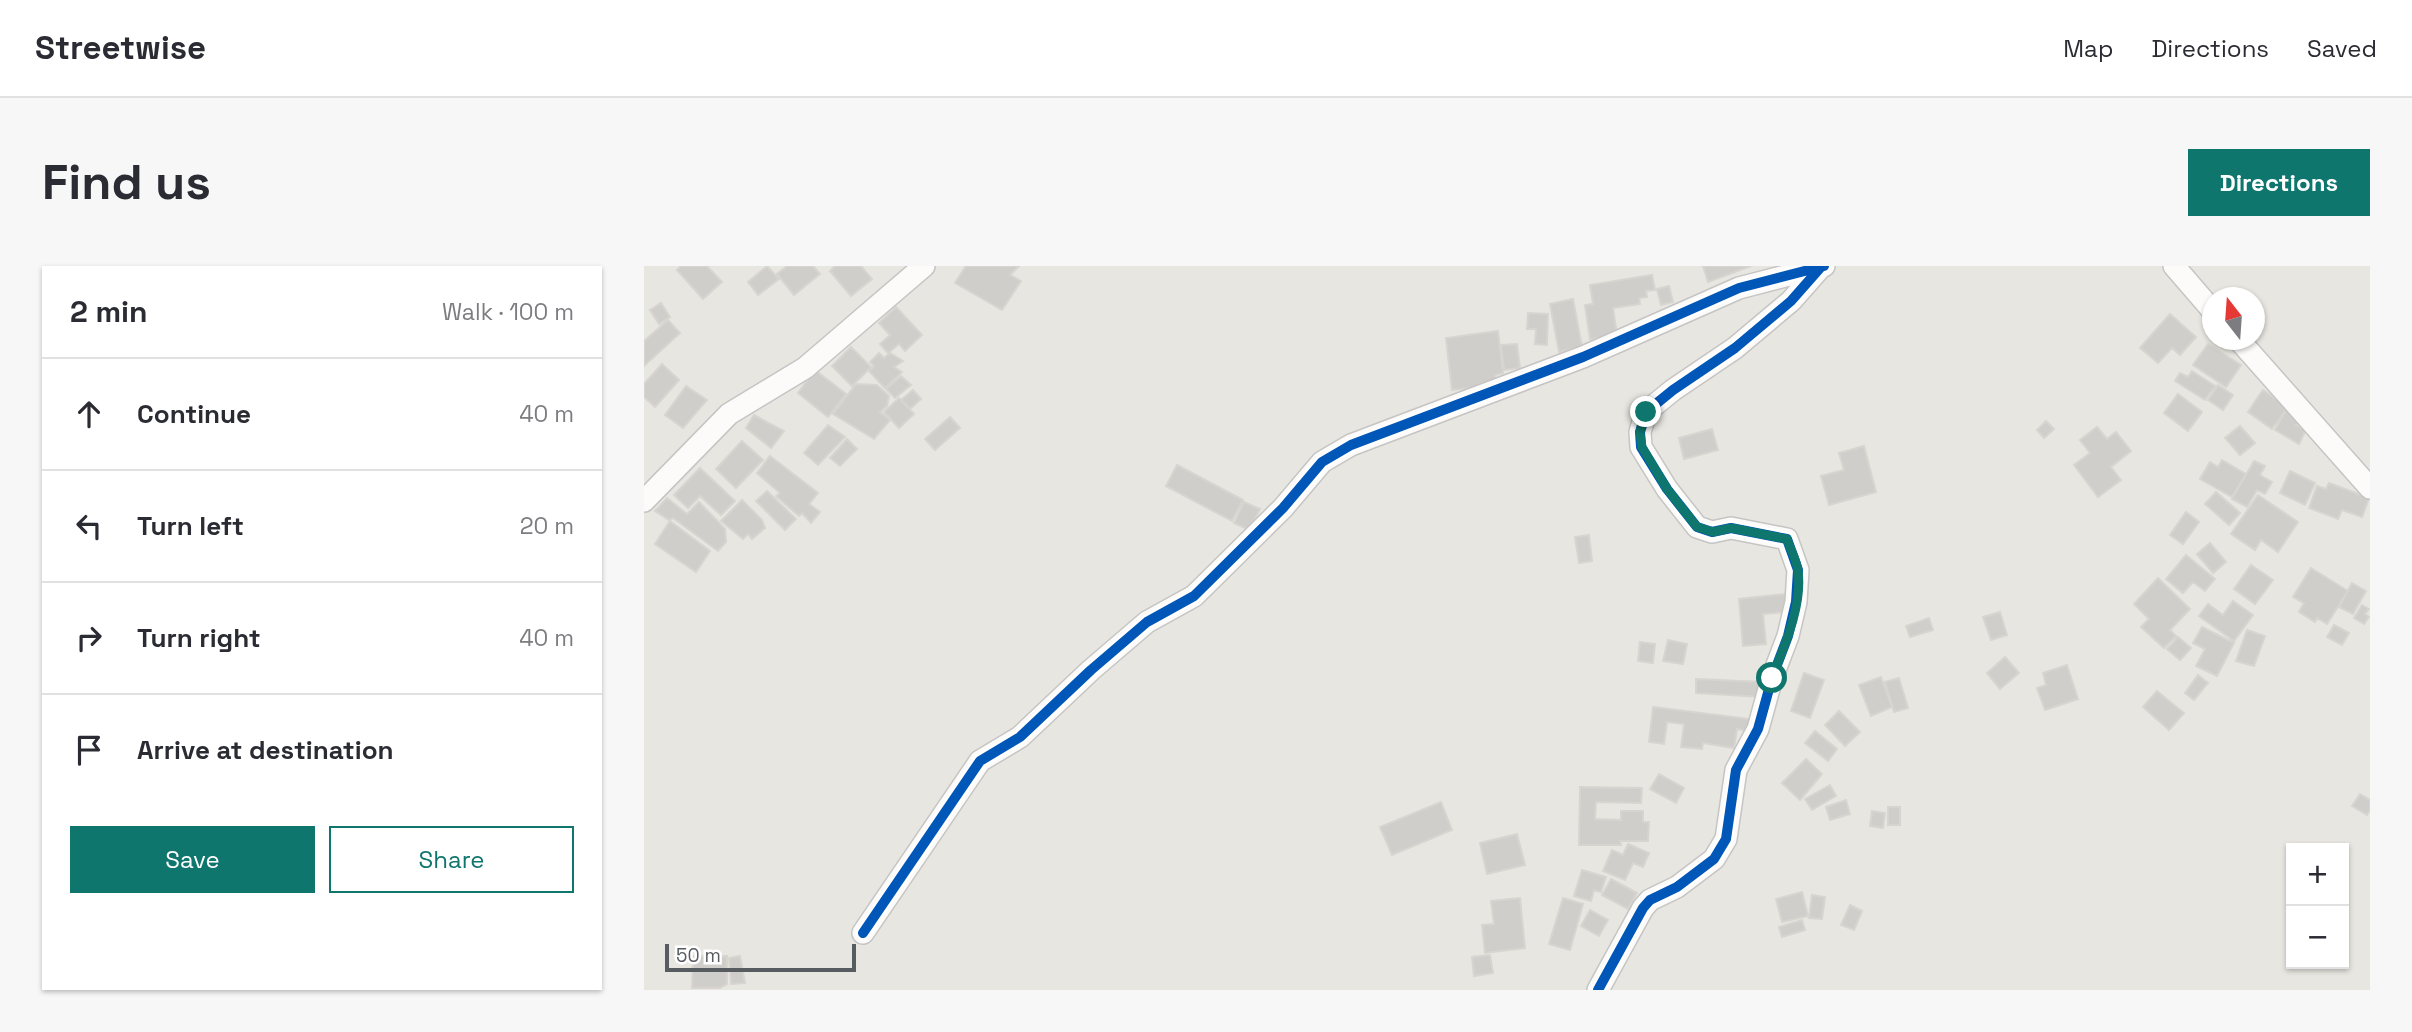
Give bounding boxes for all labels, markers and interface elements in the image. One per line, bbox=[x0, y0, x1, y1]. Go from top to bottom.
text: Streetwise bbox=[35, 27, 206, 69]
text: Map bbox=[2063, 33, 2113, 64]
text: Directions bbox=[2151, 33, 2269, 64]
text: Saved bbox=[2307, 33, 2377, 64]
button: Directions bbox=[2188, 149, 2370, 216]
text: Find us bbox=[42, 151, 211, 213]
north arrow bbox=[2202, 287, 2265, 350]
text: 2 min bbox=[70, 292, 148, 331]
text: Walk · 100 m bbox=[442, 297, 574, 327]
icon: ahead bbox=[70, 395, 108, 433]
route end bbox=[1630, 396, 1661, 427]
text: Continue bbox=[137, 397, 251, 431]
text: 40 m bbox=[519, 399, 574, 429]
icon: left bbox=[70, 507, 108, 545]
text: Turn left bbox=[137, 509, 244, 543]
text: 20 m bbox=[520, 511, 574, 541]
icon: right bbox=[70, 619, 108, 657]
text: Turn right bbox=[137, 621, 261, 655]
text: 40 m bbox=[519, 623, 574, 653]
route start bbox=[1756, 662, 1787, 693]
icon: arrive bbox=[70, 731, 108, 769]
text: Arrive at destination bbox=[137, 733, 394, 767]
button: Save bbox=[70, 826, 315, 893]
button: Share bbox=[329, 826, 574, 893]
map controls bbox=[2286, 843, 2349, 969]
button: + bbox=[2286, 843, 2349, 906]
button: − bbox=[2286, 906, 2349, 969]
scale bar bbox=[665, 941, 856, 973]
text: 50 m bbox=[676, 943, 721, 968]

